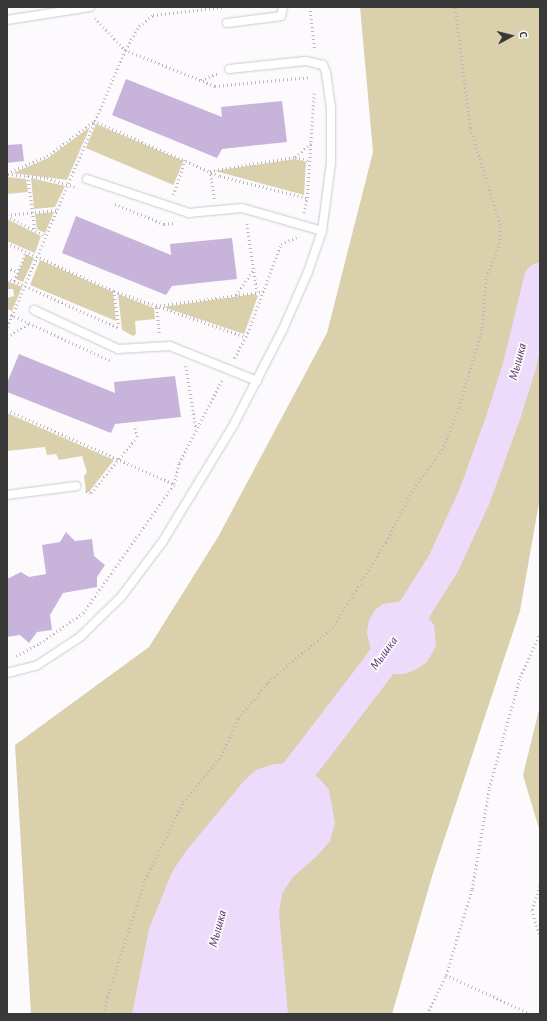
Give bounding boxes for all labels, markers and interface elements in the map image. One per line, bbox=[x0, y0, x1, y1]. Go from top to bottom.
north arrow bbox=[491, 16, 531, 56]
text: С bbox=[518, 31, 529, 38]
water label: Мышка bbox=[507, 342, 531, 382]
water label: Мышка bbox=[368, 634, 402, 674]
water label: Мышка bbox=[207, 909, 231, 949]

